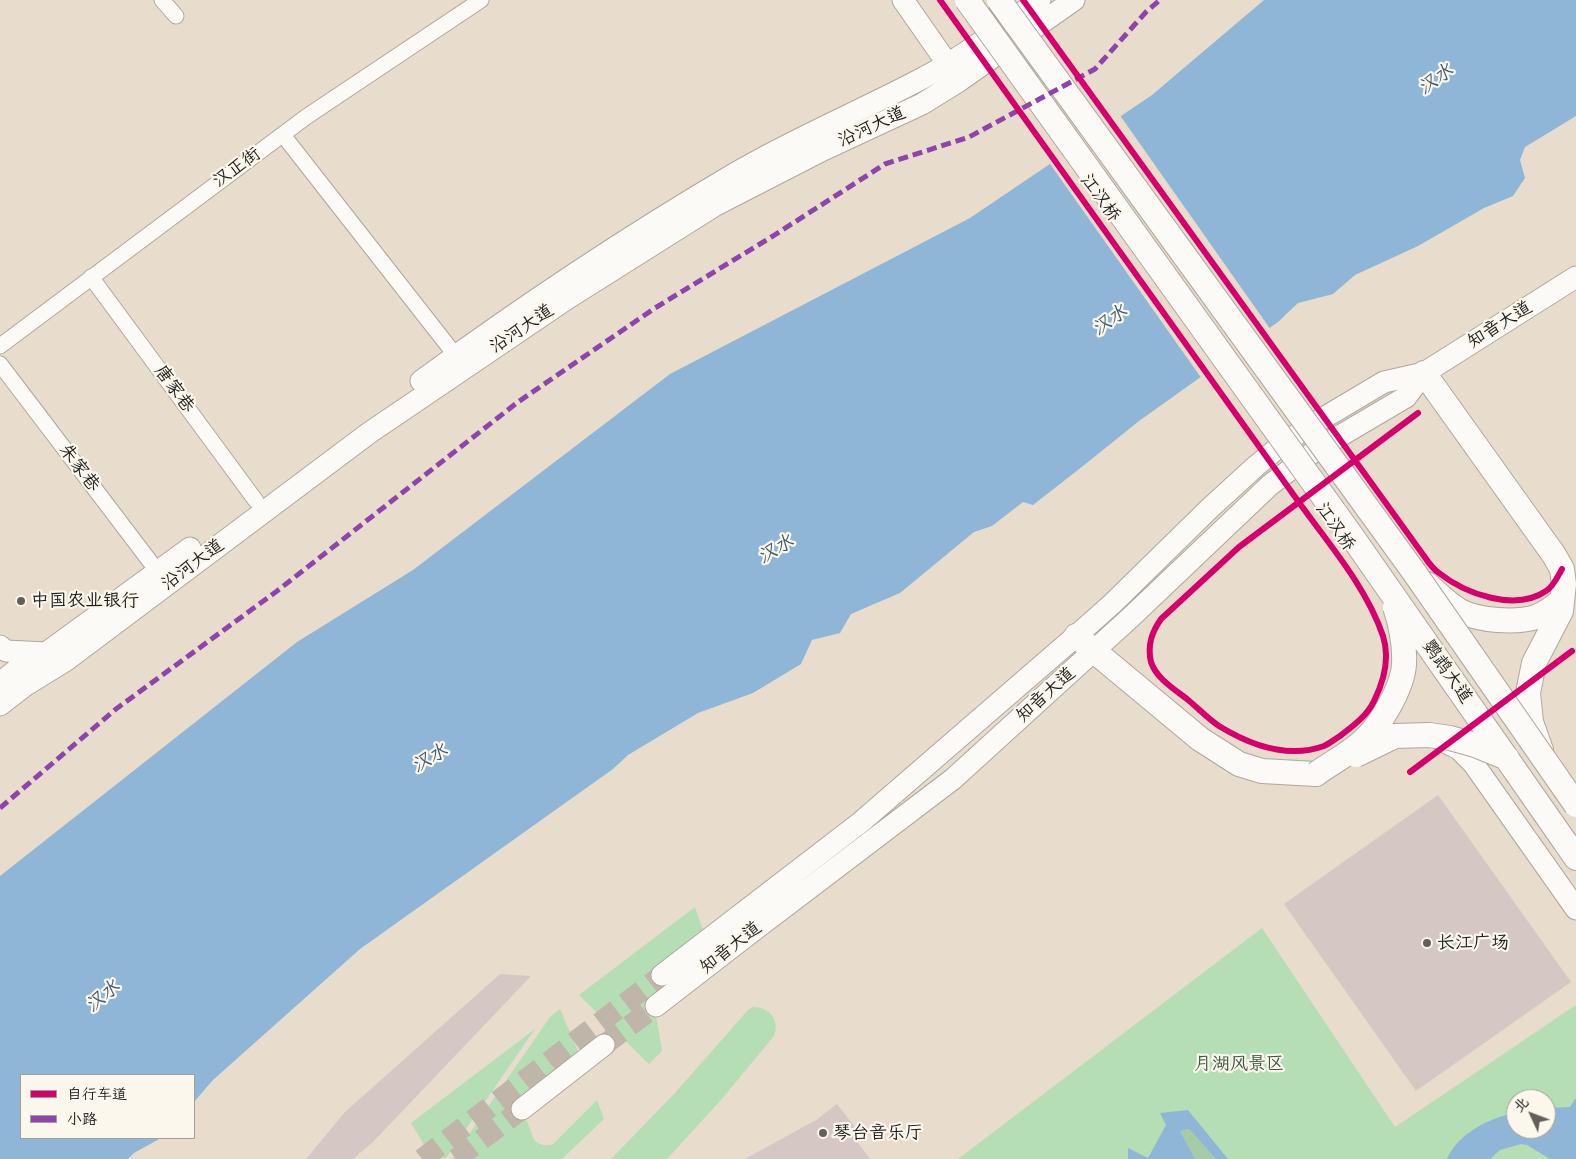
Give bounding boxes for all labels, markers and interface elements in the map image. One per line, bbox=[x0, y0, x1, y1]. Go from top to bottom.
water label: 汉水 bbox=[1414, 60, 1458, 100]
street label: 沿河大道 bbox=[835, 102, 909, 152]
street label: 汉正街 bbox=[209, 143, 265, 193]
street label: 江汉桥 bbox=[1075, 170, 1125, 226]
street label: 知音大道 bbox=[1464, 297, 1536, 353]
street label: 沿河大道 bbox=[486, 300, 558, 358]
water label: 汉水 bbox=[1088, 301, 1132, 341]
street label: 唐家巷 bbox=[149, 361, 199, 417]
street label: 朱家巷 bbox=[54, 440, 104, 496]
street label: 江汉桥 bbox=[1311, 499, 1359, 555]
water label: 汉水 bbox=[754, 530, 798, 570]
street label: 沿河大道 bbox=[158, 535, 228, 595]
place label: 中国农业银行 bbox=[31, 590, 139, 612]
marker: 中国农业银行 bbox=[15, 595, 27, 607]
street label: 鹦鹉大道 bbox=[1418, 636, 1476, 708]
street label: 知音大道 bbox=[1012, 663, 1080, 727]
water label: 汉水 bbox=[408, 739, 452, 779]
street label: 知音大道 bbox=[696, 917, 766, 979]
place label: 长江广场 bbox=[1437, 932, 1509, 954]
marker: 长江广场 bbox=[1421, 937, 1433, 949]
water label: 汉水 bbox=[81, 976, 125, 1018]
park label: 月湖风景区 bbox=[1194, 1053, 1284, 1075]
legend bbox=[20, 1074, 195, 1139]
text: 自行车道 bbox=[67, 1084, 127, 1104]
north arrow bbox=[1506, 1089, 1556, 1139]
text: 北 bbox=[1509, 1093, 1532, 1116]
text: 小路 bbox=[67, 1109, 97, 1129]
place label: 琴台音乐厅 bbox=[833, 1122, 923, 1144]
marker: 琴台音乐厅 bbox=[817, 1127, 829, 1139]

